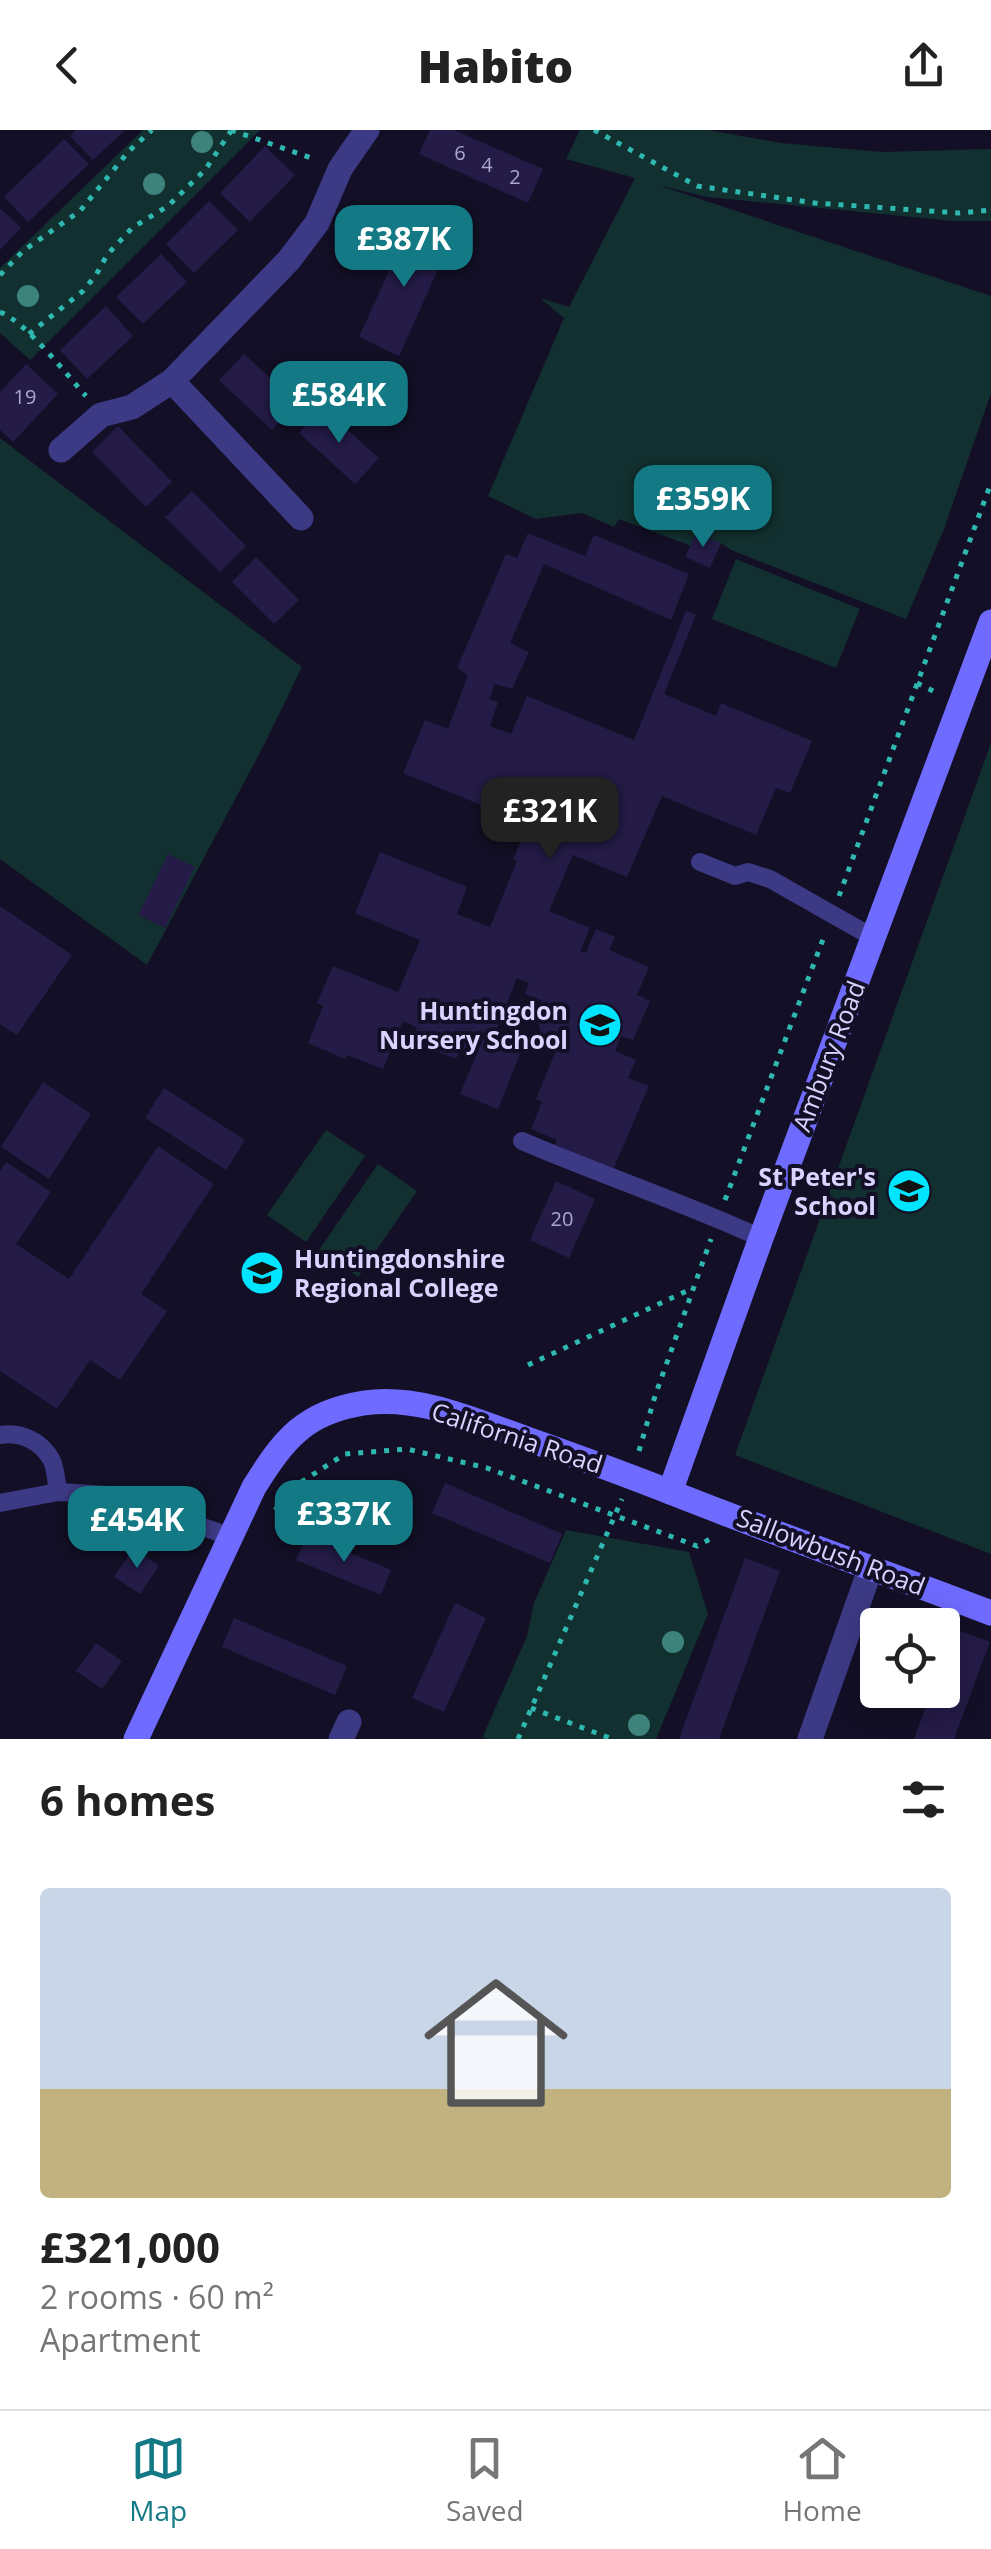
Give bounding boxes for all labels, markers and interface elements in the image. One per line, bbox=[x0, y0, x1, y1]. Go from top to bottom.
text: Habito bbox=[418, 35, 573, 96]
icon: back bbox=[40, 38, 95, 93]
icon: share bbox=[896, 38, 951, 93]
house number: 6 bbox=[454, 139, 466, 166]
house number: 4 bbox=[481, 151, 493, 178]
house number: 2 bbox=[509, 163, 521, 190]
pin: £387K bbox=[334, 205, 474, 290]
text: £387K bbox=[357, 216, 451, 259]
pin: £584K bbox=[269, 361, 409, 446]
text: £584K bbox=[292, 372, 386, 415]
house number: 19 bbox=[14, 383, 36, 410]
pin: £359K bbox=[633, 465, 773, 550]
text: £359K bbox=[656, 476, 750, 519]
pin: £321K bbox=[480, 777, 620, 862]
text: £321K bbox=[503, 788, 597, 831]
street label: Ambury Road bbox=[784, 976, 872, 1136]
place label: Huntingdon Nursery School bbox=[379, 993, 568, 1056]
school or university icon: Huntingdon Nursery School bbox=[577, 1002, 623, 1048]
place label: St Peter's School bbox=[758, 1159, 876, 1222]
school or university icon: St Peter's School bbox=[886, 1168, 932, 1214]
house number: 20 bbox=[551, 1205, 573, 1232]
place label: Huntingdonshire Regional College bbox=[294, 1241, 505, 1304]
school or university icon: Huntingdonshire Regional College bbox=[239, 1250, 285, 1296]
street label: California Road bbox=[428, 1393, 607, 1481]
pin: £337K bbox=[274, 1480, 414, 1565]
pin: £454K bbox=[67, 1486, 207, 1571]
text: £337K bbox=[297, 1491, 391, 1534]
text: £454K bbox=[90, 1497, 184, 1540]
street label: Sallowbush Road bbox=[733, 1500, 930, 1603]
map controls bbox=[860, 1608, 960, 1708]
button: locate bbox=[860, 1608, 960, 1708]
text: 6 homes bbox=[40, 1771, 215, 1828]
icon: filters bbox=[896, 1772, 951, 1827]
icon: home bbox=[406, 1953, 586, 2133]
text: £321,000 bbox=[40, 2218, 220, 2275]
text: 2 rooms · 60 m² bbox=[40, 2275, 274, 2318]
text: Apartment bbox=[40, 2318, 201, 2361]
tab: Map bbox=[129, 2431, 187, 2529]
tab: Saved bbox=[446, 2431, 524, 2529]
tab: Home bbox=[782, 2431, 862, 2529]

